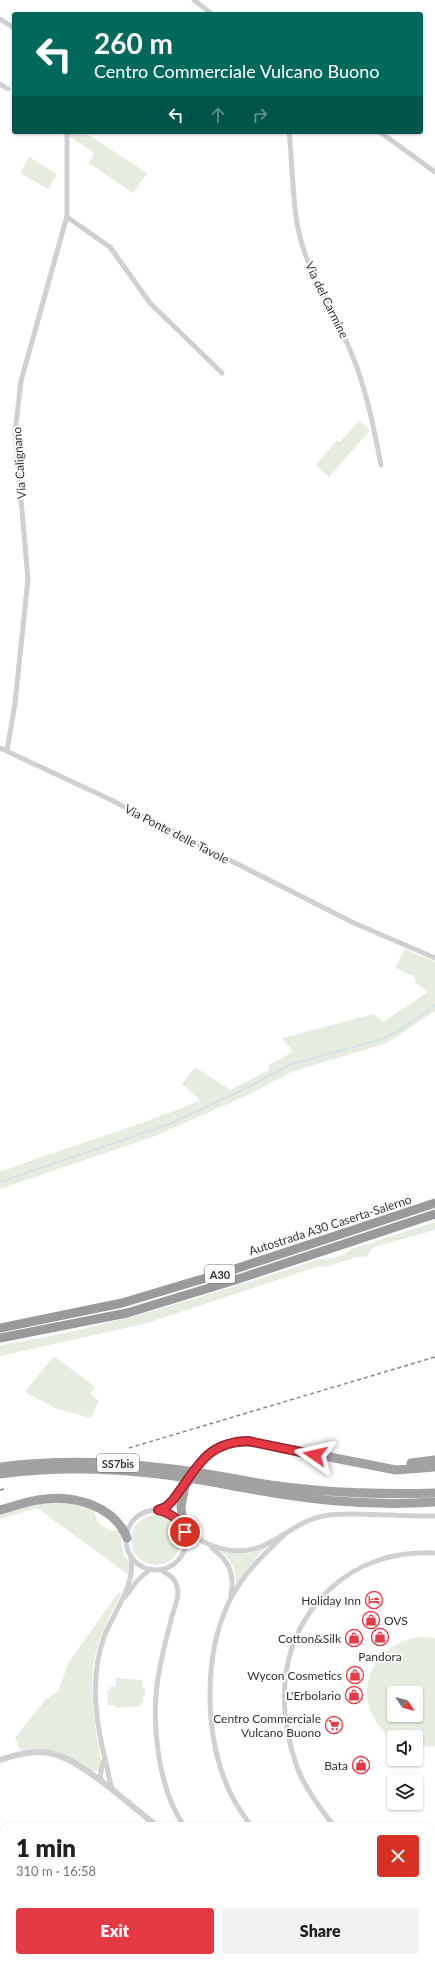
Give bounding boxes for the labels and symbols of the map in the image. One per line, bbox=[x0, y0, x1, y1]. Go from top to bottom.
street label: Via del Carmine bbox=[302, 259, 352, 341]
street label: Via Calignano bbox=[9, 426, 29, 500]
street label: Via Ponte delle Tavole bbox=[122, 801, 232, 867]
street label: Autostrada A30 Caserta-Salerno bbox=[247, 1192, 413, 1258]
road number: A30 bbox=[205, 1265, 235, 1283]
position arrow bbox=[294, 1434, 336, 1476]
road number: SS7bis bbox=[97, 1454, 139, 1472]
pin bbox=[168, 1515, 202, 1549]
hotel icon: Holiday Inn bbox=[364, 1590, 384, 1610]
place label: Holiday Inn bbox=[301, 1593, 361, 1608]
shop icon: OVS bbox=[361, 1610, 381, 1630]
place label: OVS bbox=[384, 1613, 408, 1628]
shop icon: Pandora bbox=[370, 1627, 390, 1647]
shop icon: Cotton&Silk bbox=[344, 1628, 364, 1648]
place label: Cotton&Silk bbox=[278, 1631, 342, 1646]
place label: Pandora bbox=[358, 1649, 402, 1664]
shop icon: Wycon Cosmetics bbox=[345, 1665, 365, 1685]
place label: Wycon Cosmetics bbox=[247, 1668, 342, 1683]
shop icon: L'Erbolario bbox=[344, 1685, 364, 1705]
north arrow bbox=[387, 1686, 423, 1722]
place label: L'Erbolario bbox=[286, 1688, 341, 1703]
place label: Centro Commerciale Vulcano Buono bbox=[213, 1711, 321, 1740]
supermarket icon: Centro Commerciale Vulcano Buono bbox=[324, 1715, 344, 1735]
shop icon: Bata bbox=[351, 1755, 371, 1775]
place label: Bata bbox=[324, 1758, 348, 1773]

